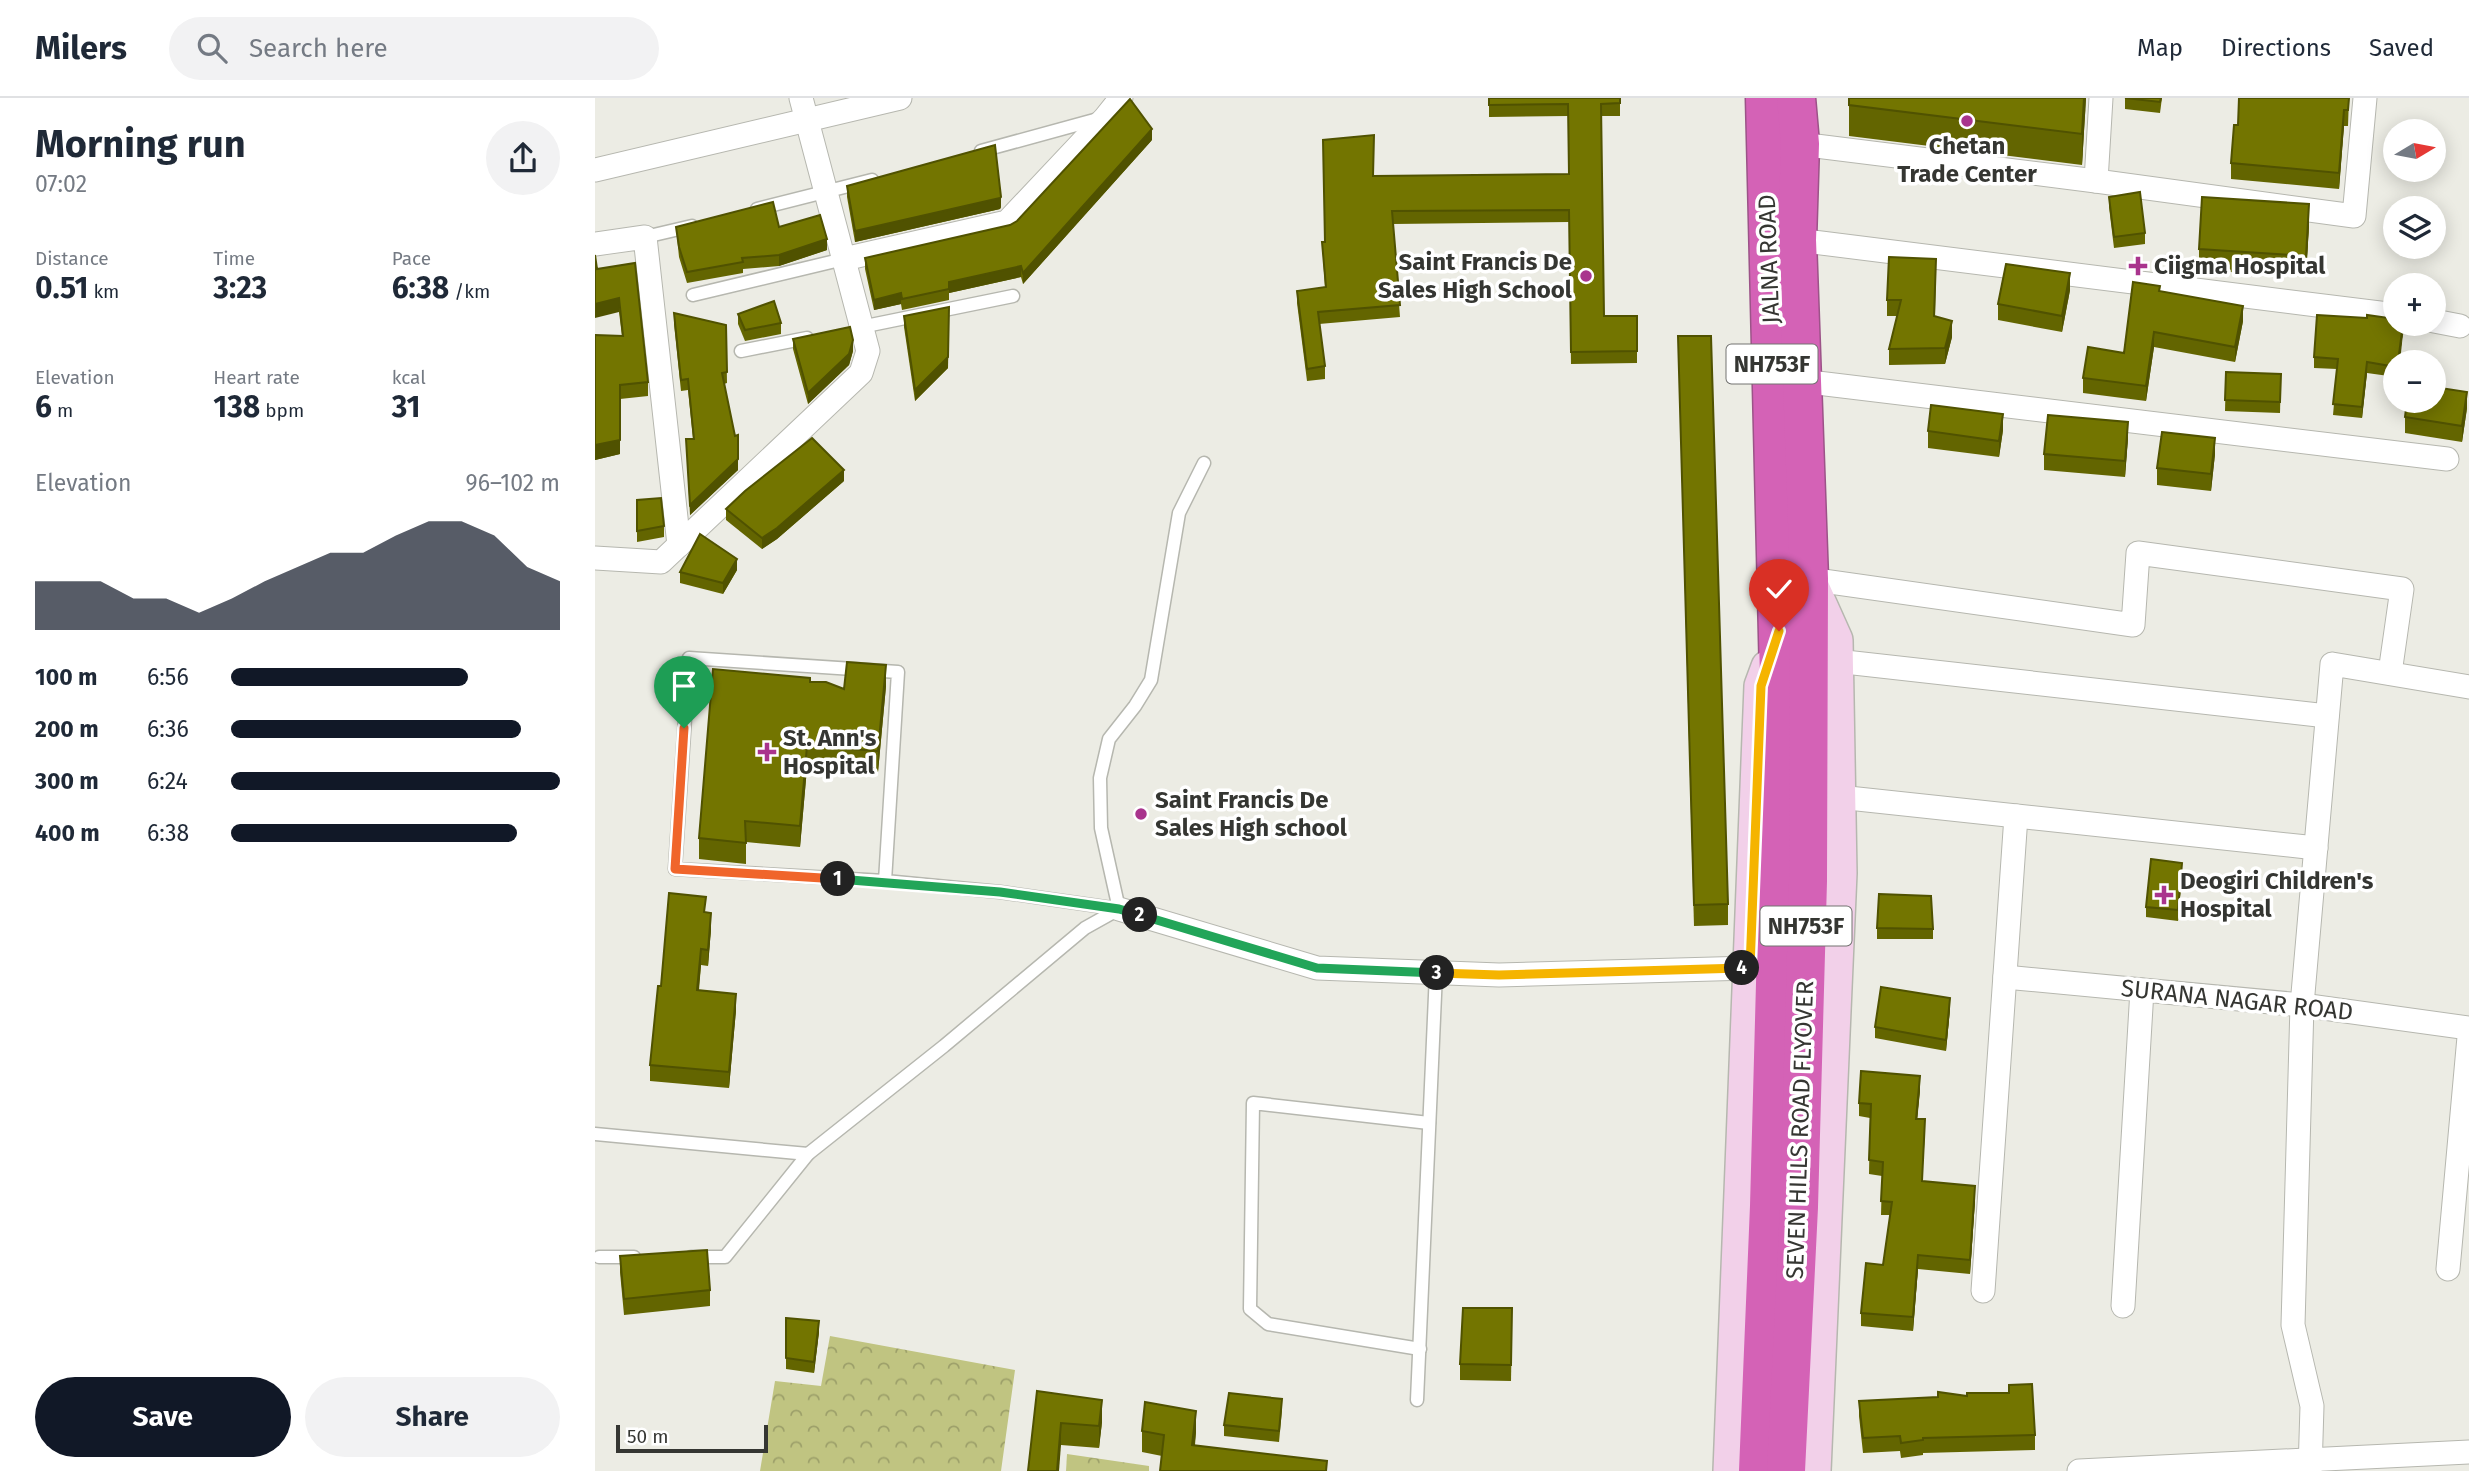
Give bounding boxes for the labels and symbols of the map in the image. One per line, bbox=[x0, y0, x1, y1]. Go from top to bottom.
marker: Chetan Trade Center bbox=[1959, 113, 1975, 129]
north arrow bbox=[2383, 119, 2447, 182]
place label: Chetan Trade Center bbox=[1897, 132, 2037, 188]
street label: JALNA ROAD bbox=[1753, 194, 1785, 324]
place label: Saint Francis De Sales High School bbox=[1378, 248, 1573, 304]
place label: Ciigma Hospital bbox=[2154, 252, 2326, 280]
marker: Ciigma Hospital bbox=[2128, 256, 2148, 276]
marker: Saint Francis De Sales High School bbox=[1578, 268, 1594, 284]
road number: NH753F bbox=[1727, 344, 1817, 384]
pin bbox=[1749, 559, 1809, 631]
pin bbox=[654, 656, 714, 728]
place label: St. Ann's Hospital bbox=[783, 724, 877, 780]
marker: St. Ann's Hospital bbox=[757, 742, 777, 762]
place label: Saint Francis De Sales High school bbox=[1155, 786, 1348, 842]
marker: Saint Francis De Sales High school bbox=[1133, 806, 1149, 822]
pin: 1 bbox=[821, 862, 855, 896]
place label: Deogiri Children's Hospital bbox=[2180, 867, 2374, 923]
marker: Deogiri Children's Hospital bbox=[2154, 885, 2174, 905]
pin: 2 bbox=[1123, 898, 1157, 932]
road number: NH753F bbox=[1761, 906, 1851, 946]
pin: 4 bbox=[1725, 950, 1759, 986]
pin: 3 bbox=[1419, 956, 1455, 990]
street label: SURANA NAGAR ROAD bbox=[2120, 974, 2354, 1026]
street label: SEVEN HILLS ROAD FLYOVER bbox=[1781, 980, 1819, 1280]
scale bar bbox=[616, 1422, 768, 1454]

